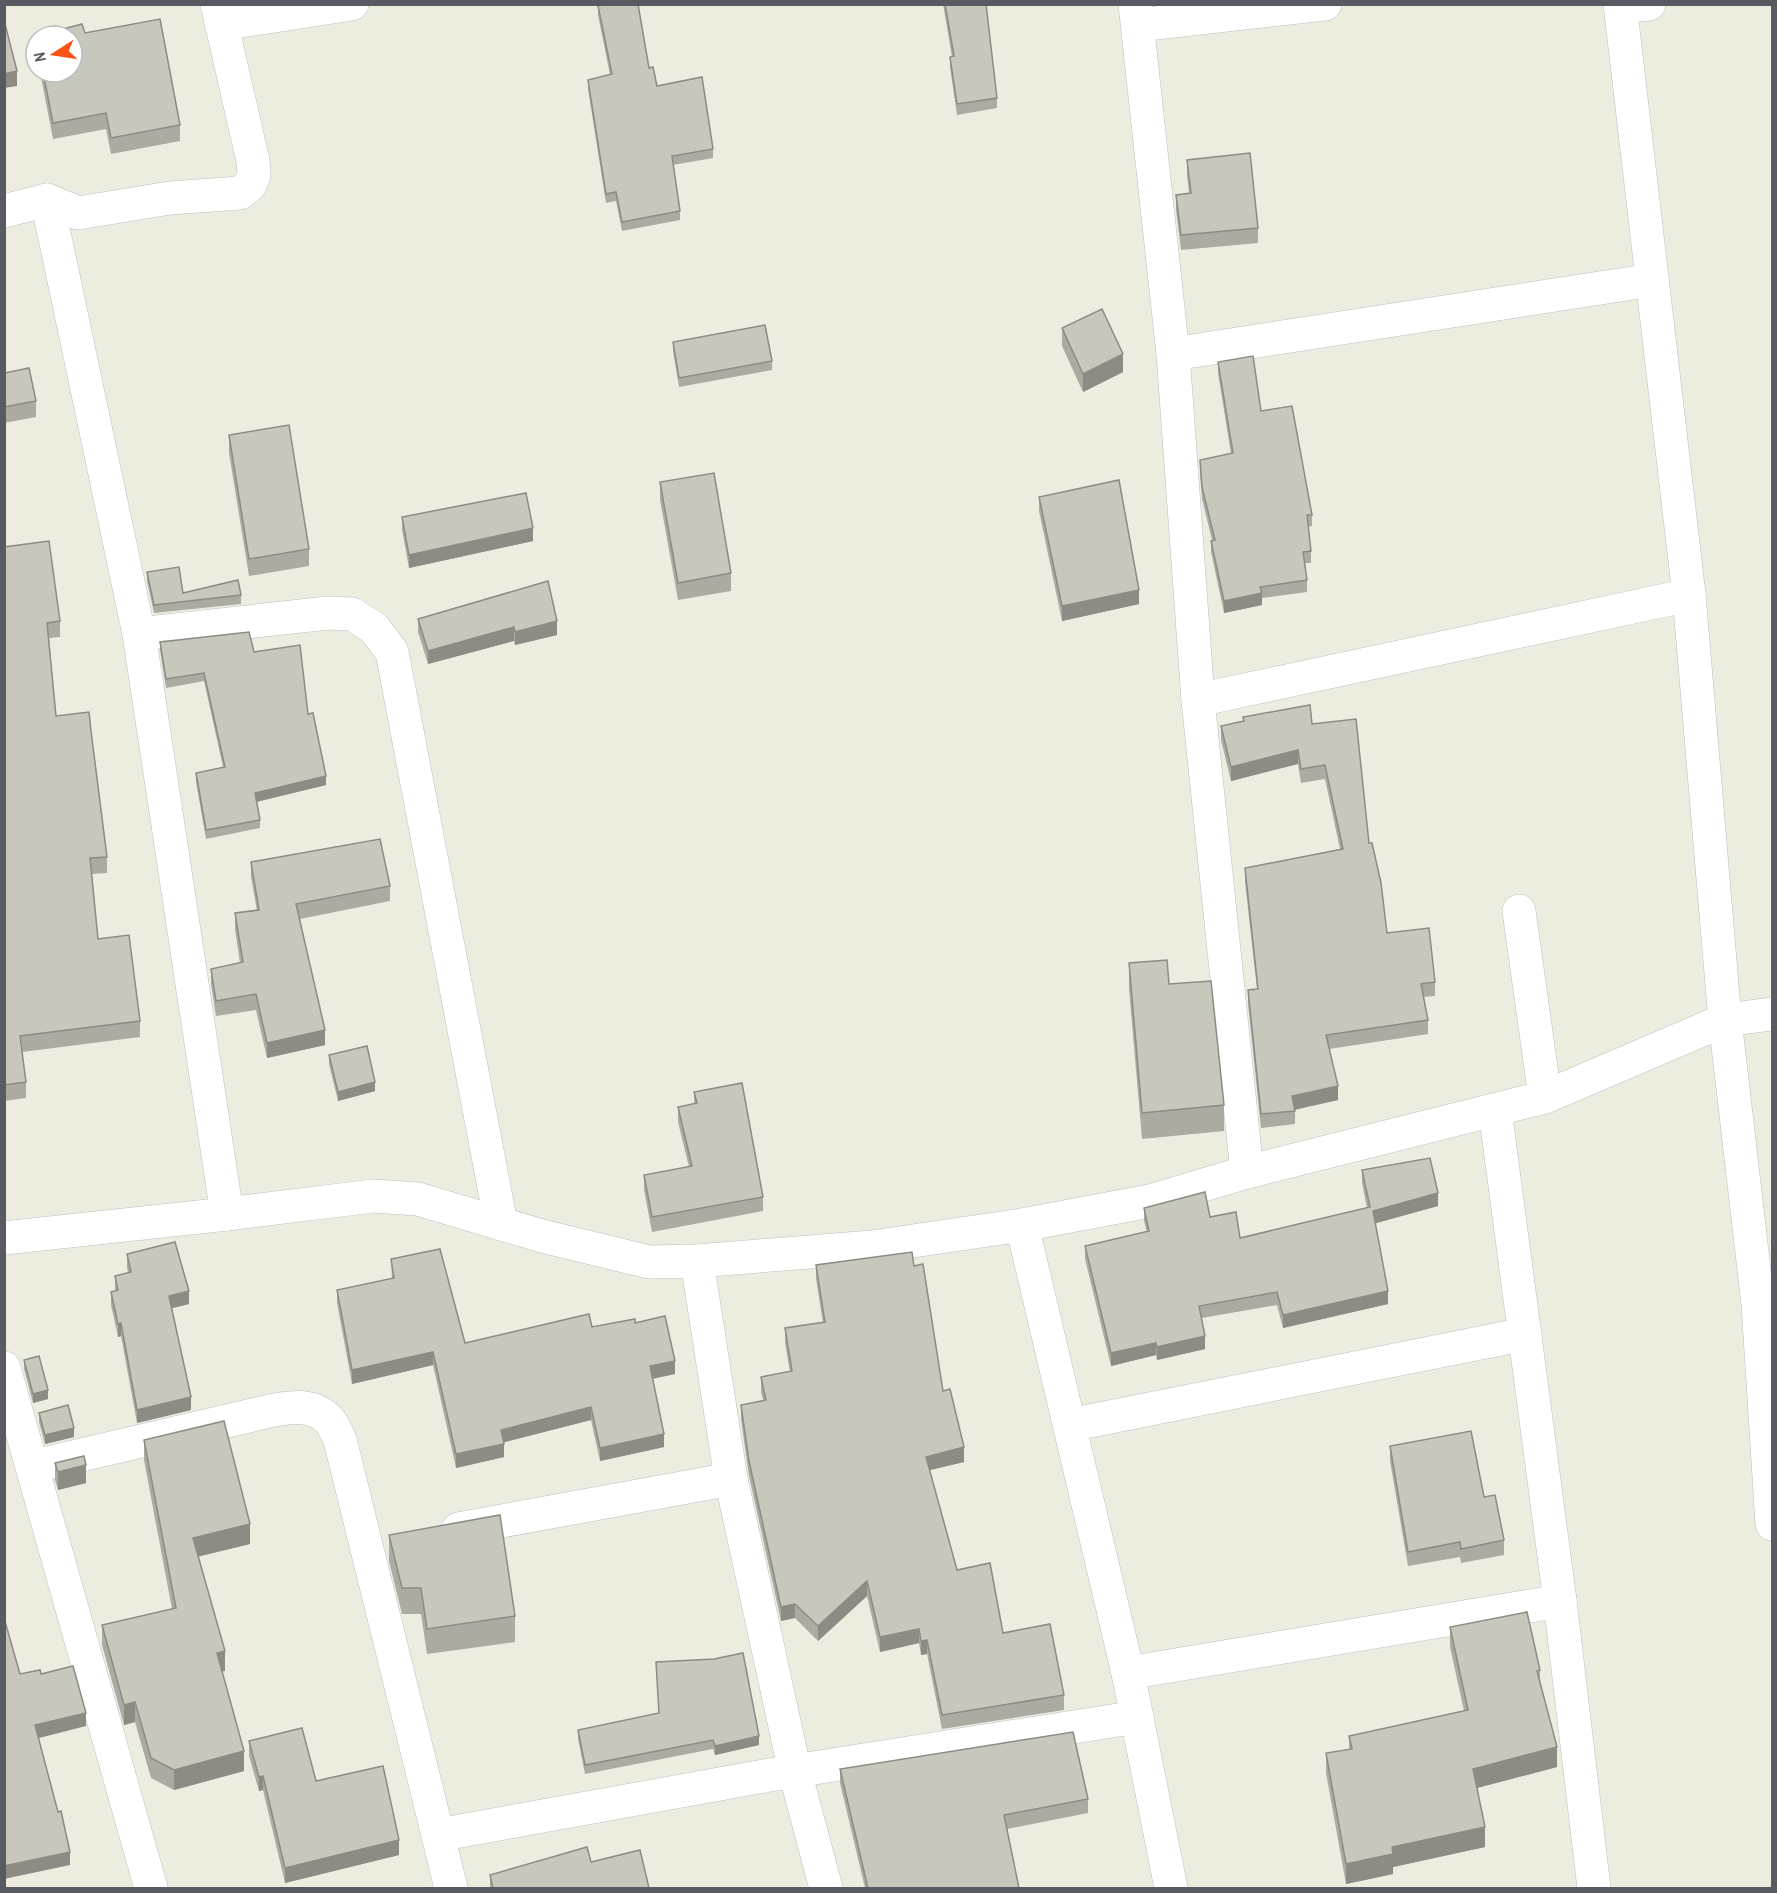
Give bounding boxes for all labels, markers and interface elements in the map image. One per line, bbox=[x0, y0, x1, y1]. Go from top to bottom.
north arrow bbox=[24, 24, 84, 84]
text: N bbox=[28, 50, 51, 64]

